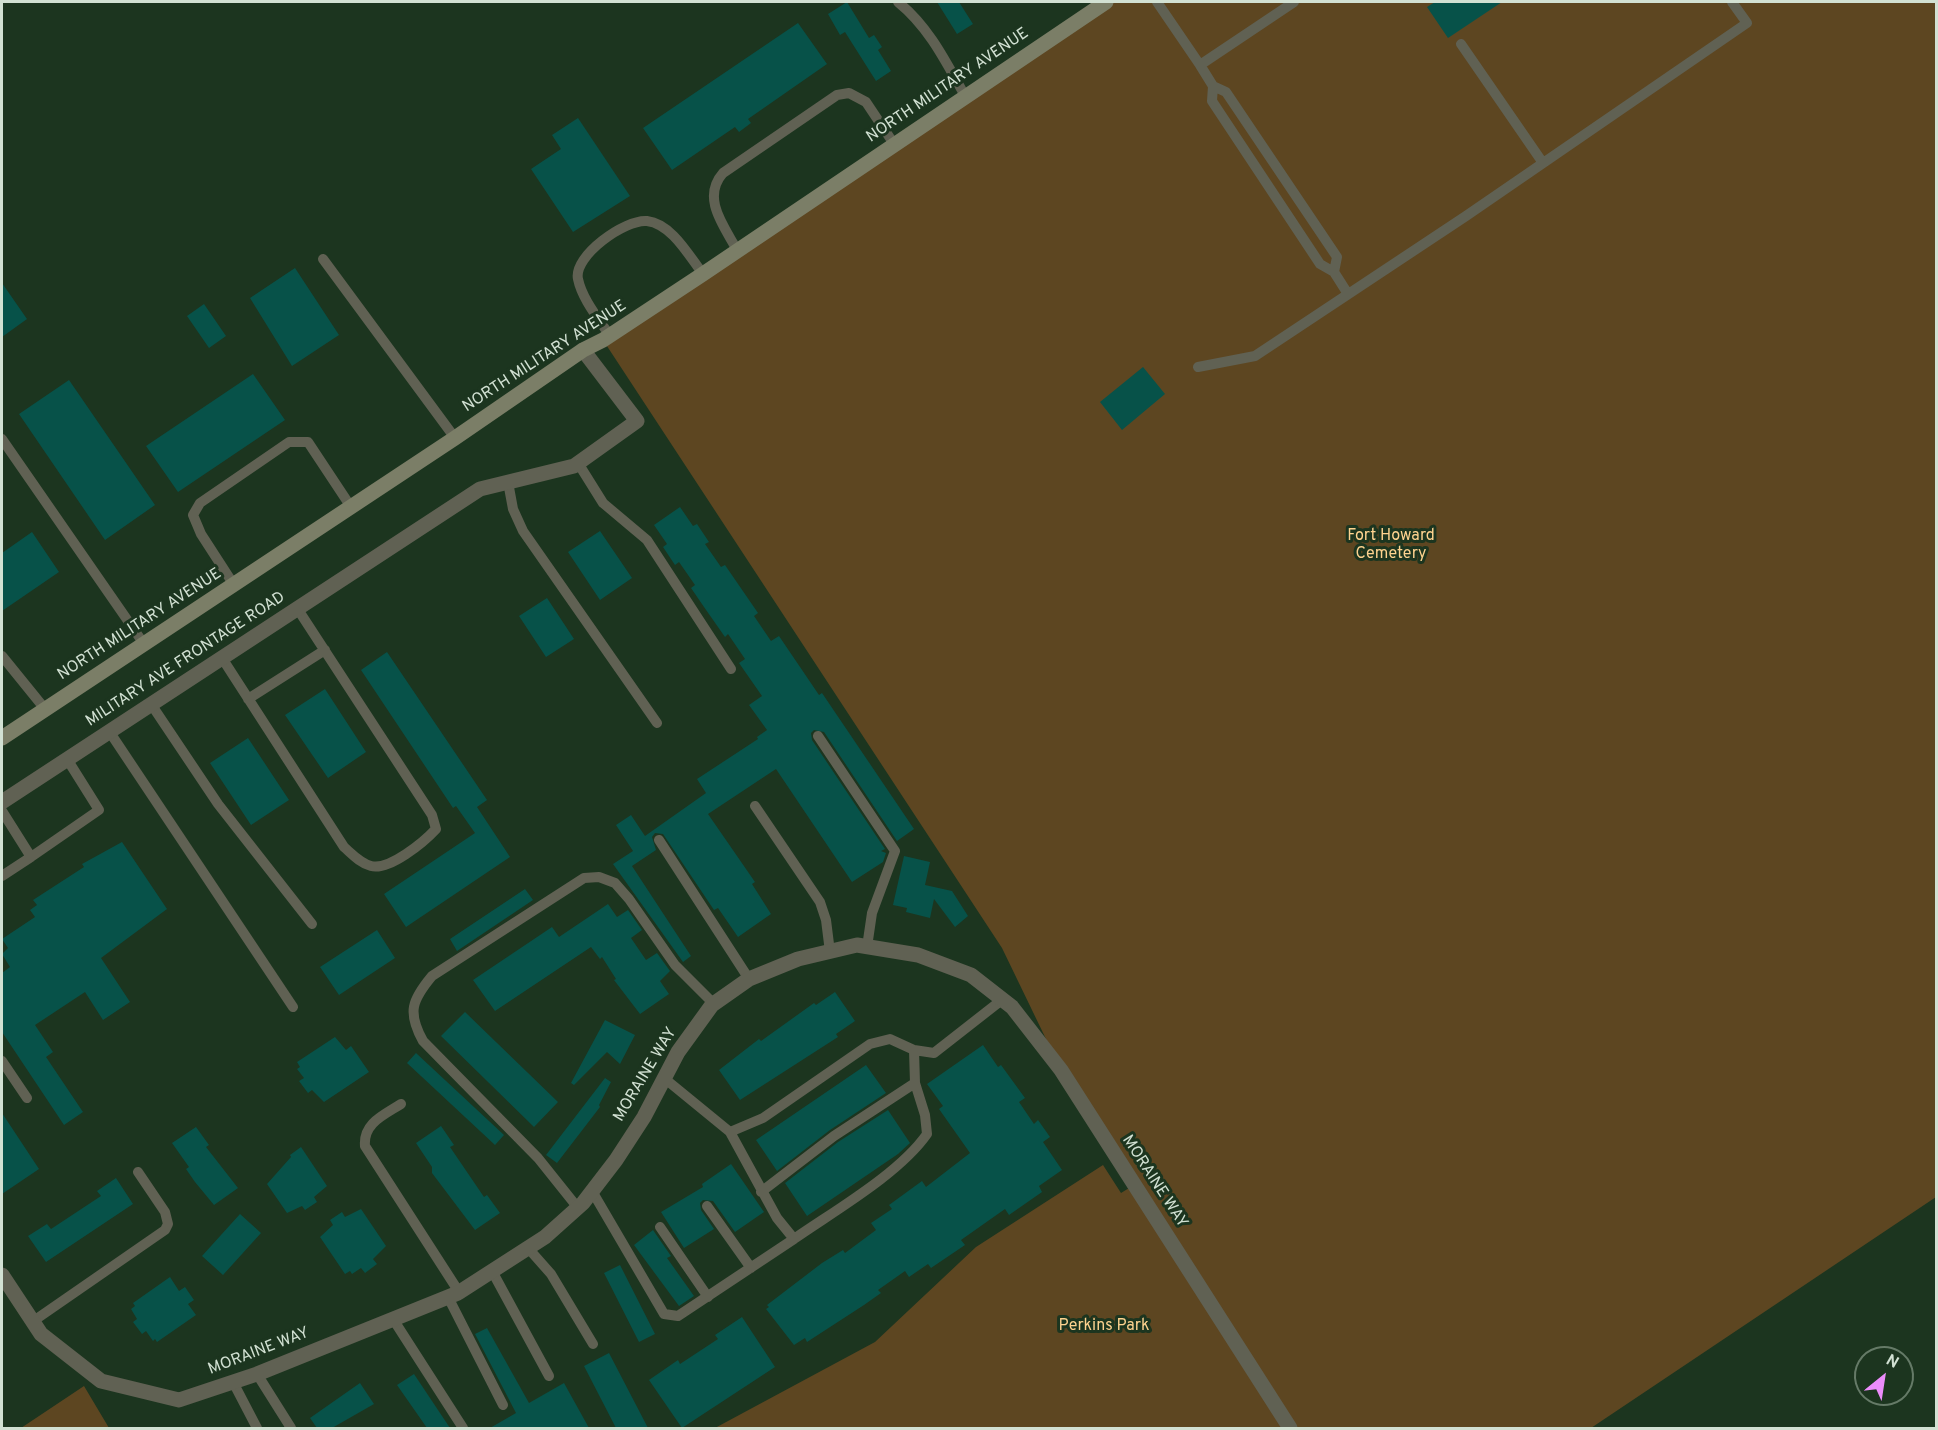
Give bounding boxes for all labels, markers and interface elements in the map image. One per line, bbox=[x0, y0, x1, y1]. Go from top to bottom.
street label: NORTH MILITARY AVENUE bbox=[863, 24, 1033, 148]
street label: NORTH MILITARY AVENUE bbox=[459, 297, 631, 417]
park label: Fort Howard Cemetery bbox=[1347, 527, 1435, 565]
street label: NORTH MILITARY AVENUE bbox=[54, 565, 226, 685]
street label: MILITARY AVE FRONTAGE ROAD bbox=[83, 588, 289, 732]
street label: MORAINE WAY bbox=[610, 1024, 682, 1126]
street label: MORAINE WAY bbox=[1117, 1132, 1191, 1232]
park label: Perkins Park bbox=[1059, 1317, 1149, 1337]
street label: MORAINE WAY bbox=[206, 1324, 312, 1380]
north arrow bbox=[1854, 1346, 1914, 1406]
text: N bbox=[1882, 1351, 1902, 1374]

